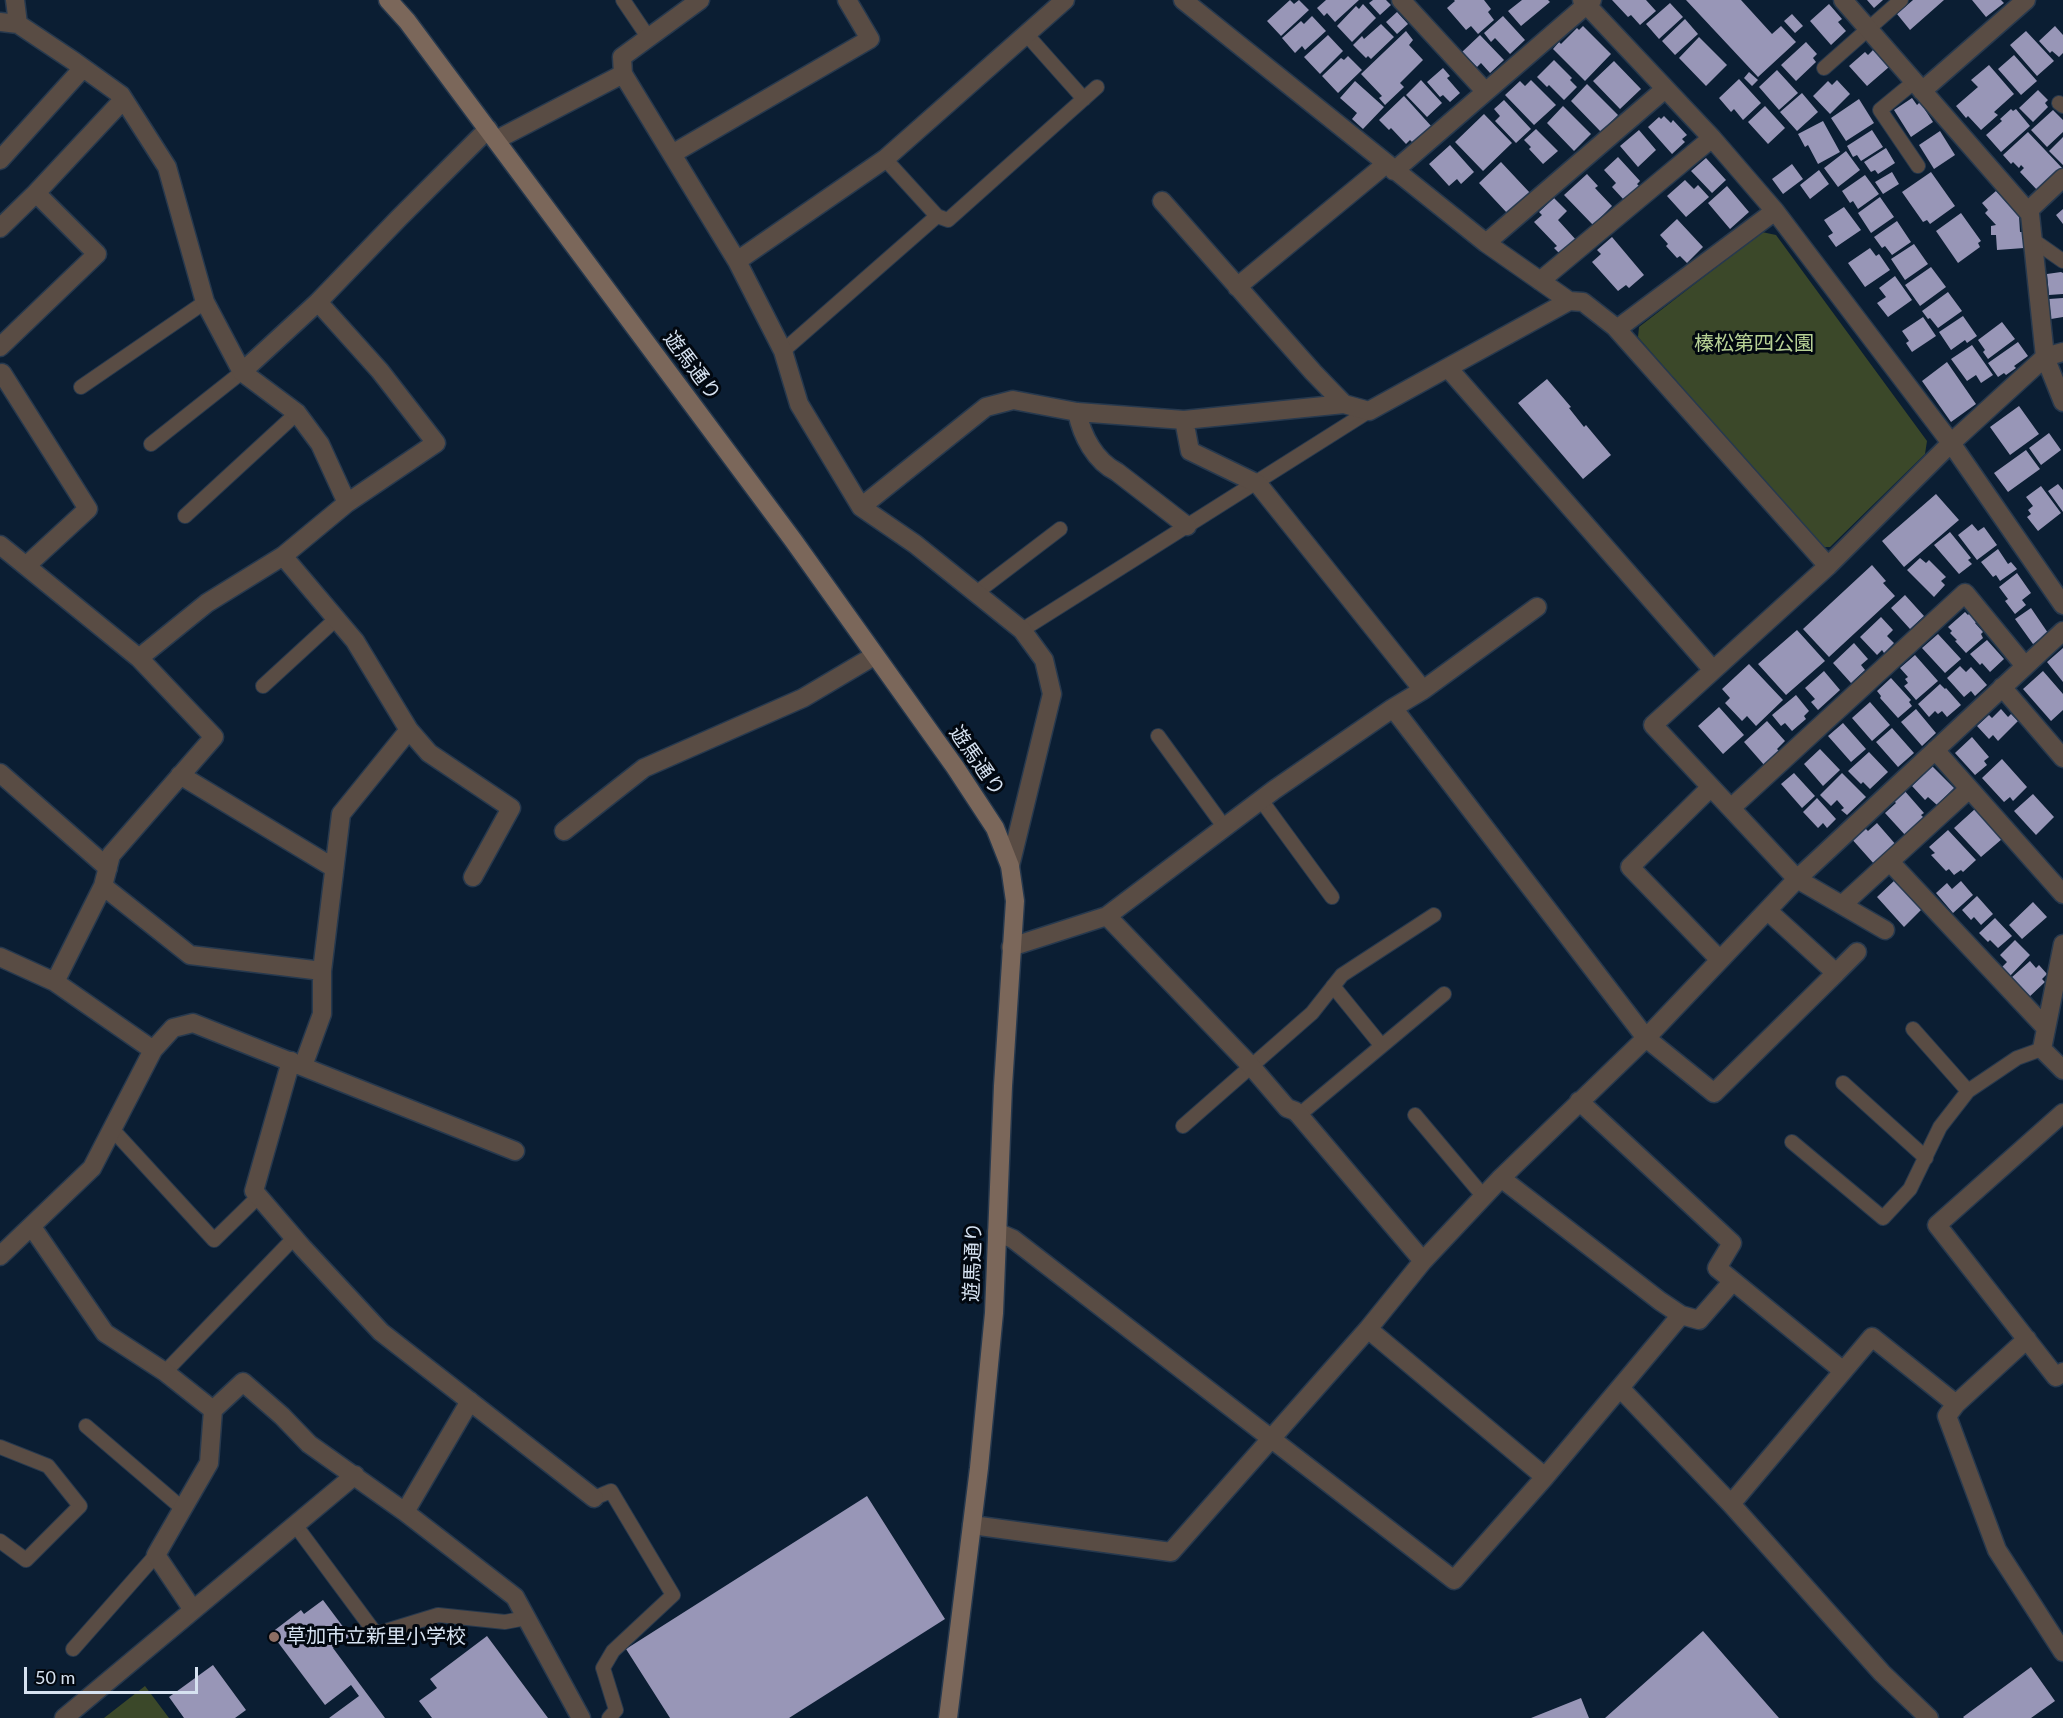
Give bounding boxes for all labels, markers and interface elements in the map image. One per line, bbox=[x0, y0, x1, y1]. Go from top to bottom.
street label: 遊馬通り bbox=[658, 327, 726, 405]
park label: 榛松第四公園 bbox=[1694, 332, 1814, 356]
street label: 遊馬通り bbox=[944, 721, 1010, 801]
street label: 遊馬通り bbox=[960, 1222, 986, 1302]
place label: 草加市立新里小学校 bbox=[286, 1625, 466, 1649]
marker: 草加市立新里小学校 bbox=[267, 1630, 281, 1644]
scale bar bbox=[27, 1655, 201, 1693]
text: 50 m bbox=[35, 1666, 75, 1688]

